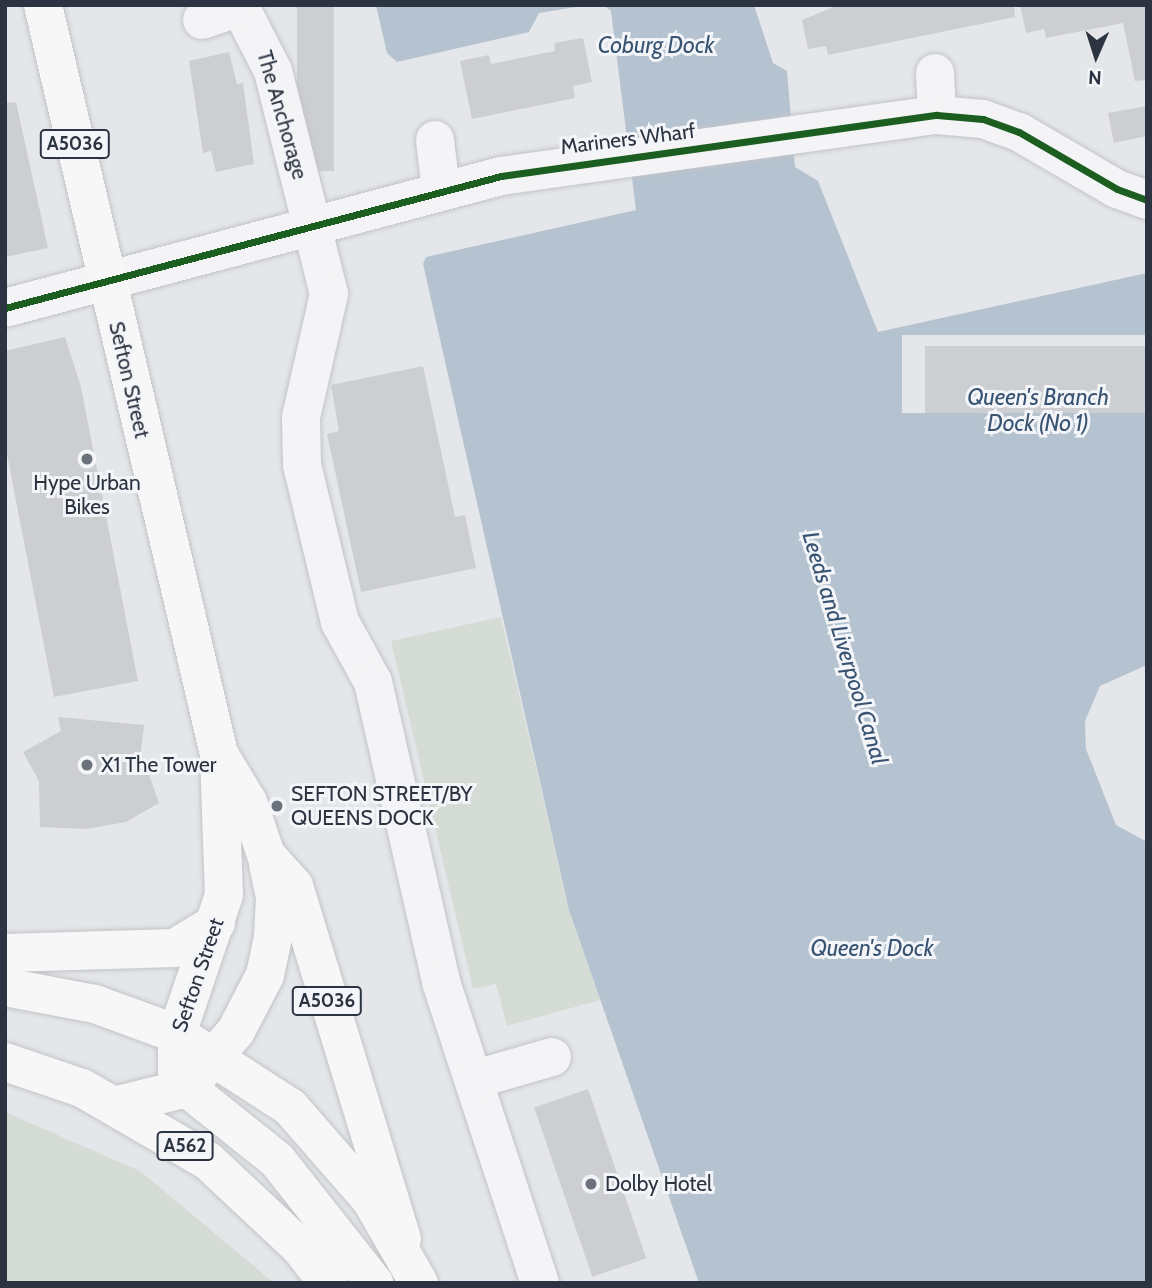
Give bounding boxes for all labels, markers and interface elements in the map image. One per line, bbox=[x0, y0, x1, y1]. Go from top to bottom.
north arrow bbox=[1061, 21, 1131, 91]
water label: Coburg Dock bbox=[598, 31, 714, 59]
street label: The Anchorage bbox=[252, 48, 312, 182]
text: N bbox=[1088, 66, 1102, 89]
street label: Mariners Wharf bbox=[559, 118, 697, 160]
road number: A5036 bbox=[38, 128, 112, 160]
street label: Sefton Street bbox=[103, 319, 155, 441]
water label: Queen's Branch Dock (No 1) bbox=[967, 383, 1109, 437]
marker: Hype Urban Bikes bbox=[79, 451, 95, 467]
place label: Hype Urban Bikes bbox=[33, 470, 141, 520]
water label: Leeds and Liverpool Canal bbox=[796, 528, 894, 768]
place label: X1 The Tower bbox=[101, 752, 216, 778]
marker: X1 The Tower bbox=[79, 757, 95, 773]
place label: SEFTON STREET/BY QUEENS DOCK bbox=[291, 781, 473, 831]
marker: SEFTON STREET/BY QUEENS DOCK bbox=[269, 798, 285, 814]
street label: Sefton Street bbox=[167, 915, 229, 1035]
water label: Queen's Dock bbox=[810, 934, 934, 962]
road number: A5036 bbox=[290, 986, 364, 1016]
road number: A562 bbox=[155, 1130, 215, 1162]
place label: Dolby Hotel bbox=[605, 1171, 712, 1197]
marker: Dolby Hotel bbox=[583, 1176, 599, 1192]

